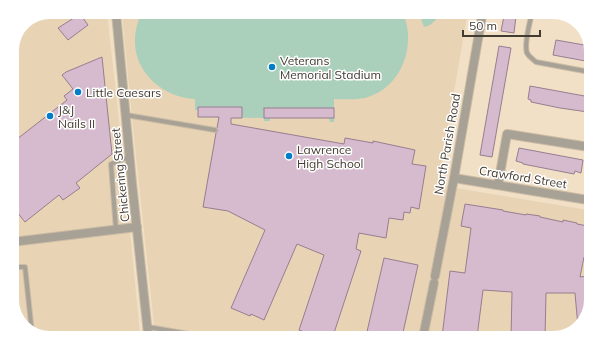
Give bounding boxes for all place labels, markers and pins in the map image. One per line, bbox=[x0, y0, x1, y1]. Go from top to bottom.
place label: Veterans Memorial Stadium bbox=[280, 53, 381, 82]
marker: Veterans Memorial Stadium bbox=[267, 62, 277, 72]
place label: Little Caesars bbox=[86, 85, 161, 100]
marker: Little Caesars bbox=[73, 87, 83, 97]
place label: J&J Nails II bbox=[58, 102, 95, 131]
marker: J&J Nails II bbox=[45, 111, 55, 121]
place label: Lawrence High School bbox=[297, 142, 363, 171]
marker: Lawrence High School bbox=[284, 151, 294, 161]

